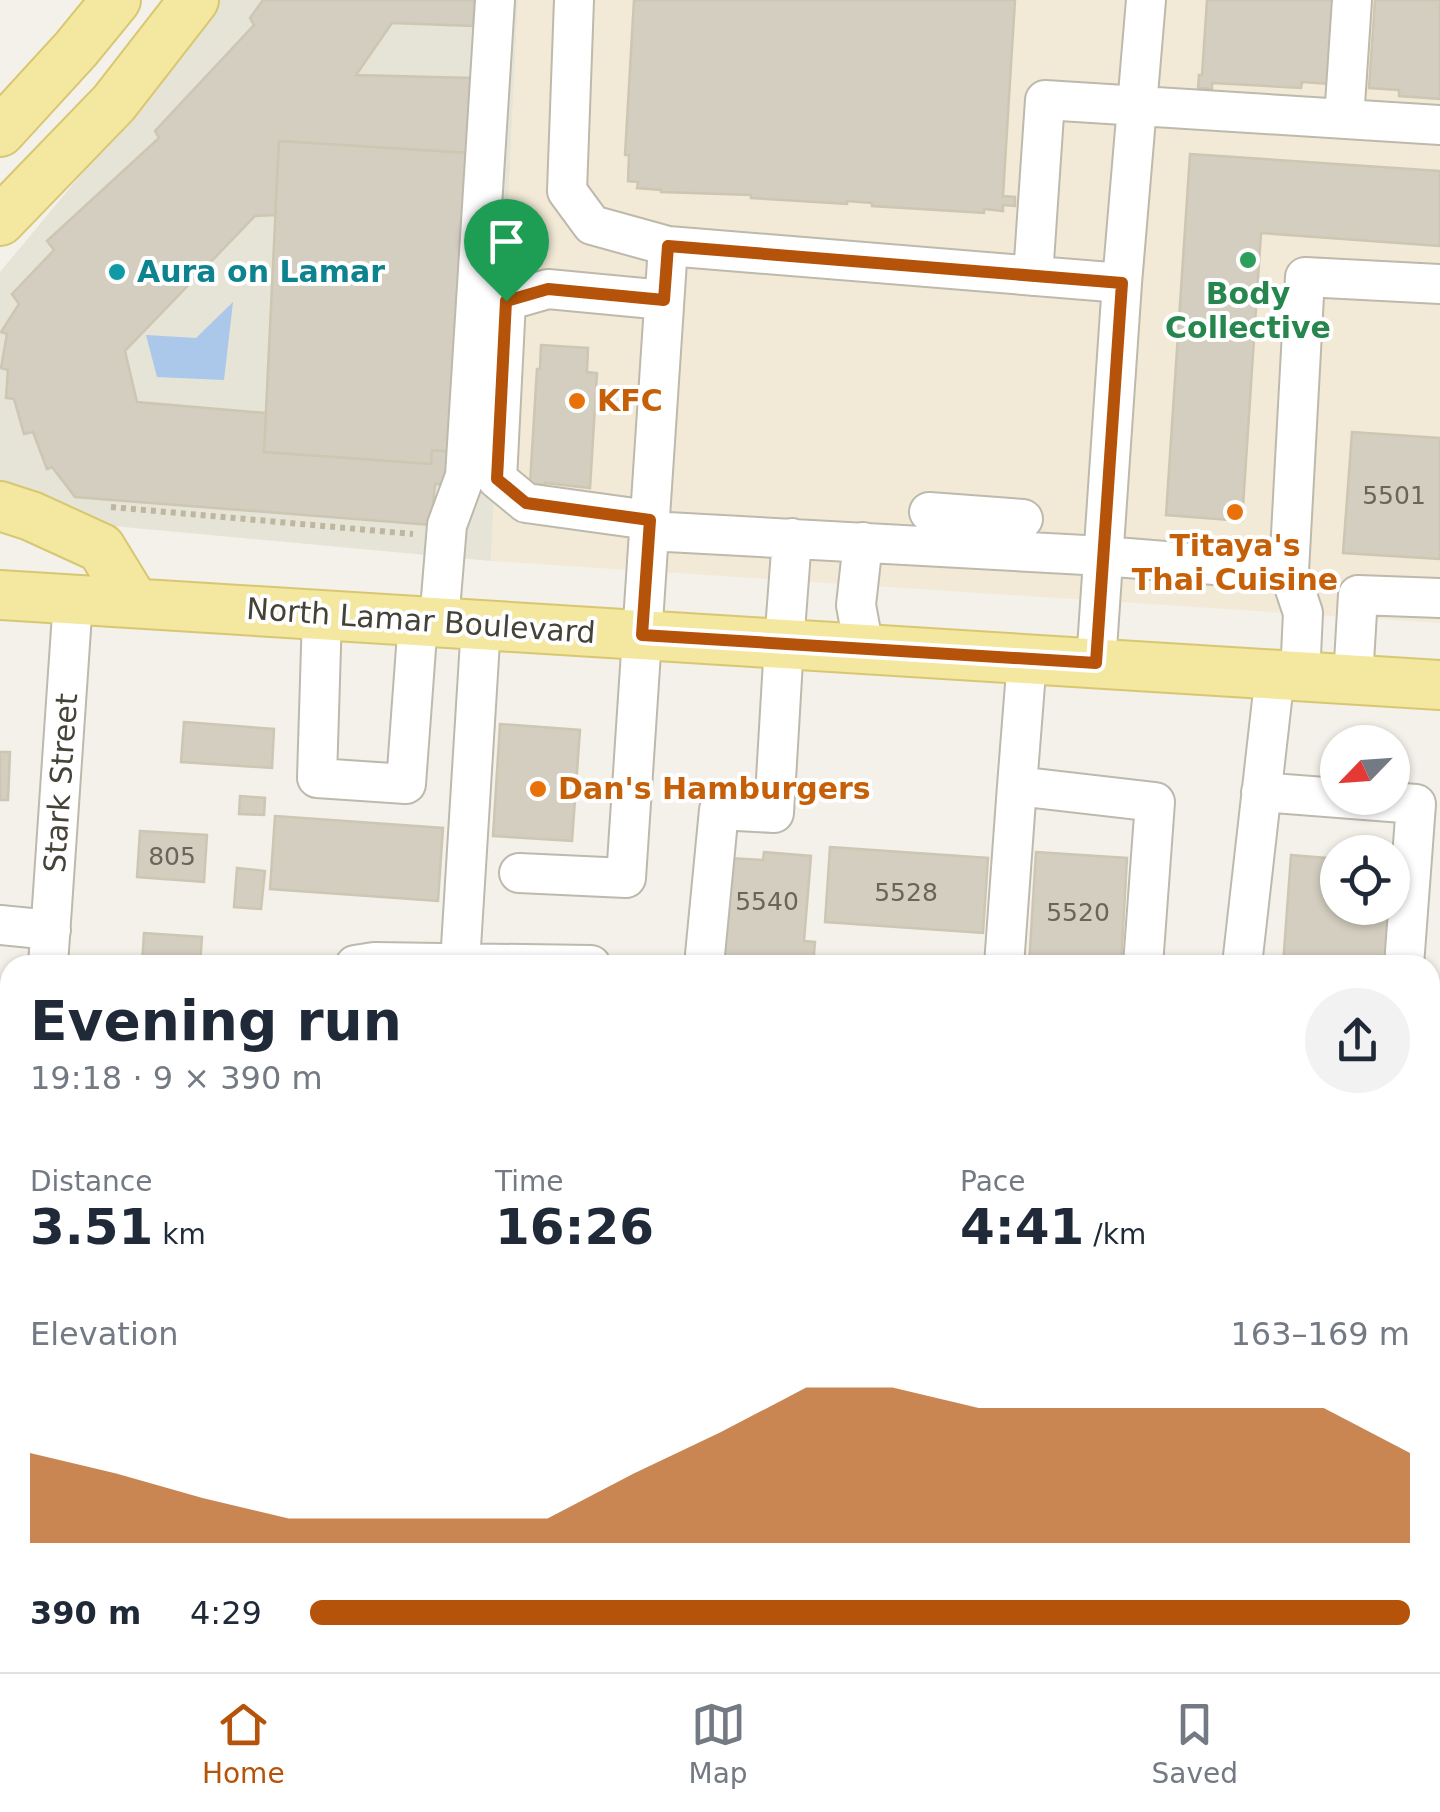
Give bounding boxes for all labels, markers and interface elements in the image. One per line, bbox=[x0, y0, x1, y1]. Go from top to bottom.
pin bbox=[464, 199, 549, 302]
icon: arrive bbox=[479, 214, 534, 269]
marker: Body Collective bbox=[1237, 249, 1259, 271]
place label: Aura on Lamar bbox=[137, 254, 385, 289]
marker: Aura on Lamar bbox=[106, 261, 128, 283]
place label: Body Collective bbox=[1165, 276, 1331, 345]
place label: KFC bbox=[597, 383, 663, 418]
marker: KFC bbox=[566, 390, 588, 412]
house number: 5501 bbox=[1362, 481, 1426, 510]
marker: Titaya's Thai Cuisine bbox=[1224, 501, 1246, 523]
place label: Titaya's Thai Cuisine bbox=[1132, 528, 1338, 597]
street label: North Lamar Boulevard bbox=[245, 591, 597, 650]
street label: Stark Street bbox=[37, 692, 84, 874]
north arrow bbox=[1320, 725, 1410, 815]
map controls bbox=[1320, 725, 1410, 925]
place label: Dan's Hamburgers bbox=[558, 771, 871, 806]
marker: Dan's Hamburgers bbox=[527, 778, 549, 800]
button: locate bbox=[1320, 835, 1410, 925]
house number: 805 bbox=[148, 842, 196, 871]
house number: 5528 bbox=[874, 878, 938, 907]
house number: 5540 bbox=[735, 887, 799, 916]
house number: 5520 bbox=[1046, 898, 1110, 927]
button: share bbox=[1305, 988, 1410, 1093]
text: Evening run bbox=[30, 989, 402, 1053]
text: 19:18 · 9 × 390 m bbox=[30, 1059, 323, 1097]
text: Distance bbox=[30, 1165, 152, 1198]
text: Time bbox=[495, 1165, 564, 1198]
text: Pace bbox=[960, 1165, 1025, 1198]
text: 3.51 bbox=[30, 1198, 153, 1256]
text: 16:26 bbox=[495, 1198, 654, 1256]
text: 4:41 bbox=[960, 1198, 1084, 1256]
text: km bbox=[153, 1218, 206, 1251]
text: /km bbox=[1084, 1218, 1146, 1251]
text: Elevation bbox=[30, 1315, 179, 1353]
text: 163–169 m bbox=[1231, 1315, 1410, 1353]
text: 390 m bbox=[30, 1594, 141, 1632]
text: 4:29 bbox=[190, 1594, 262, 1632]
tab: Home bbox=[202, 1697, 285, 1790]
tab: Map bbox=[689, 1697, 748, 1790]
tab: Saved bbox=[1152, 1697, 1238, 1790]

